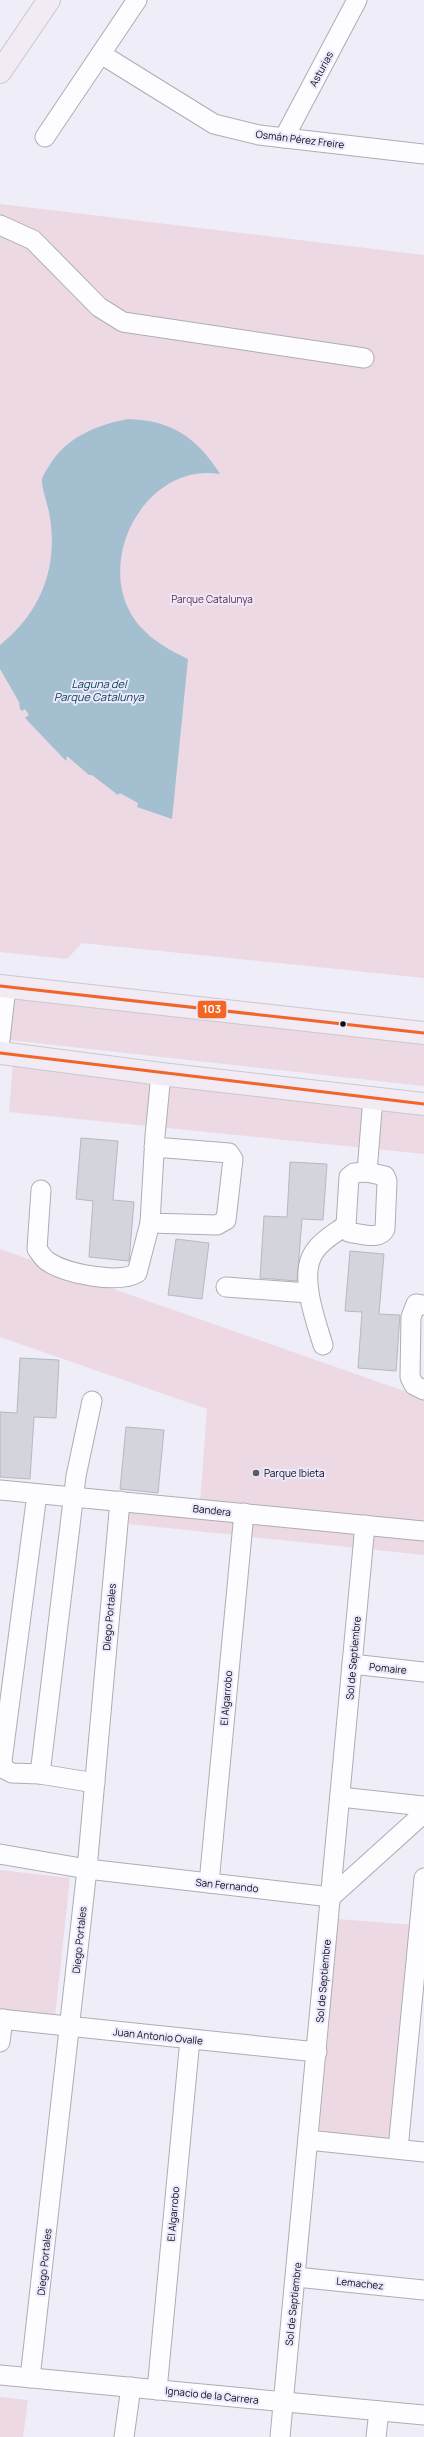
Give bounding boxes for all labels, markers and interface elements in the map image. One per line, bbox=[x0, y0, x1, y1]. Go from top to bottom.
street label: Asturias bbox=[306, 49, 336, 89]
street label: Osmán Pérez Freire bbox=[255, 127, 345, 151]
park label: Parque Catalunya bbox=[171, 592, 253, 606]
water label: Laguna del Parque Catalunya bbox=[54, 676, 145, 704]
line badge: 103 bbox=[197, 1000, 227, 1019]
text: 103 bbox=[203, 1001, 221, 1016]
unlabelled marker bbox=[338, 1019, 348, 1029]
place label: Parque Ibieta bbox=[264, 1466, 325, 1480]
marker: Parque Ibieta bbox=[251, 1468, 261, 1478]
street label: Bandera bbox=[192, 1501, 232, 1519]
street label: Diego Portales bbox=[99, 1583, 119, 1651]
street label: Sol de Septiembre bbox=[342, 1616, 364, 1700]
street label: Pomaire bbox=[369, 1659, 408, 1677]
street label: El Algarrobo bbox=[217, 1670, 235, 1726]
street label: San Fernando bbox=[195, 1875, 259, 1895]
street label: Diego Portales bbox=[69, 1906, 89, 1974]
street label: Sol de Septiembre bbox=[312, 1939, 334, 2023]
street label: Juan Antonio Ovalle bbox=[112, 2024, 204, 2048]
street label: El Algarrobo bbox=[164, 2186, 182, 2242]
street label: Diego Portales bbox=[34, 2228, 54, 2296]
street label: Sol de Septiembre bbox=[282, 2261, 304, 2346]
street label: Lemachez bbox=[336, 2274, 384, 2292]
street label: Ignacio de la Carrera bbox=[165, 2383, 259, 2407]

